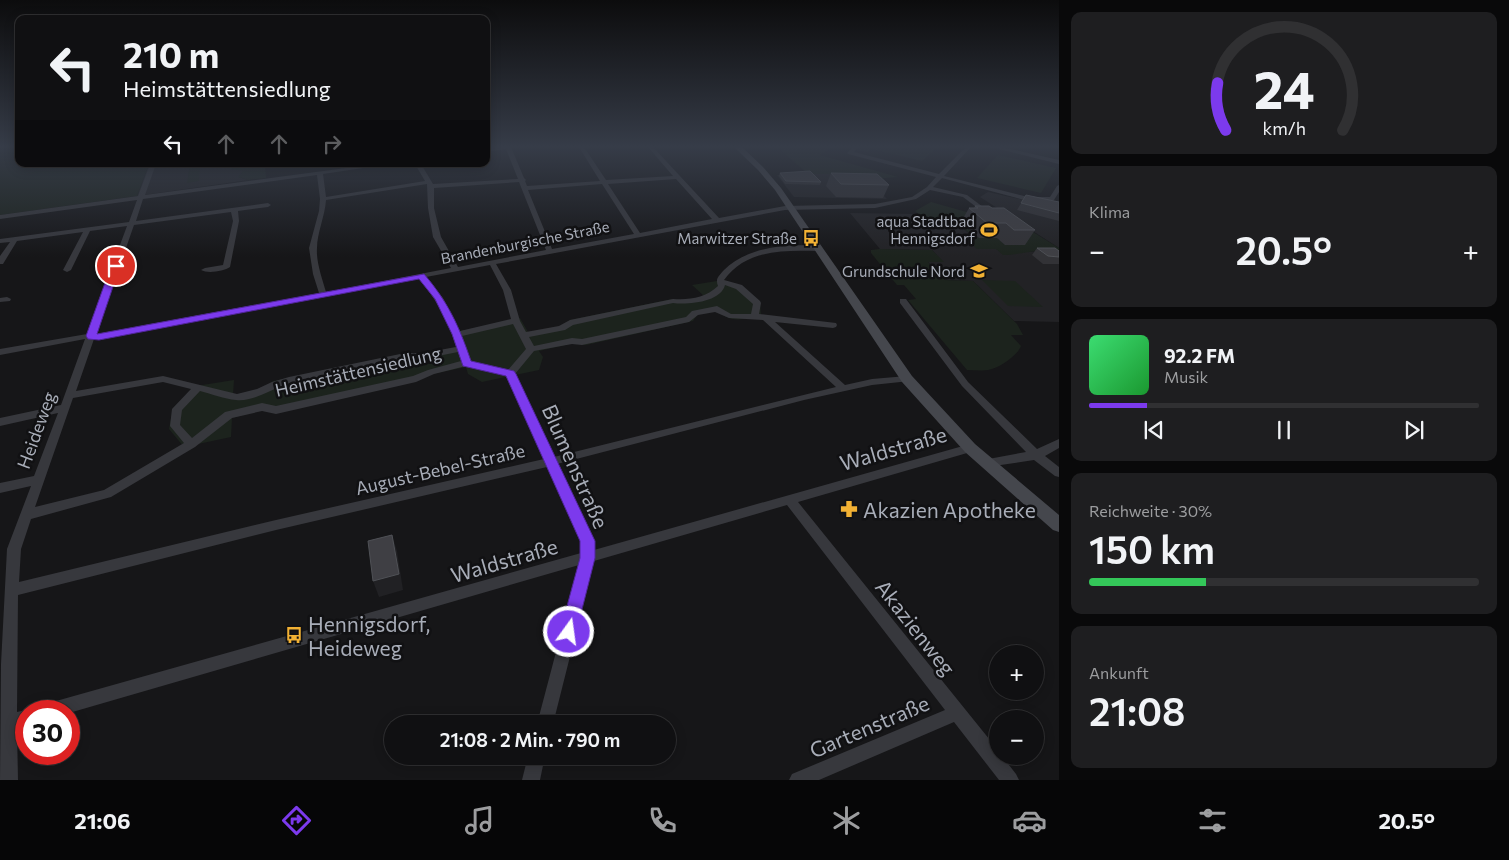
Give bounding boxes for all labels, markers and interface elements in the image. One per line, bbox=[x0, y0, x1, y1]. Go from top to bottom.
text: 210 m bbox=[123, 32, 219, 75]
icon: left bbox=[40, 35, 105, 100]
text: 24 bbox=[1254, 56, 1314, 120]
text: Heimstättensiedlung bbox=[123, 75, 331, 102]
text: km/h bbox=[1262, 117, 1306, 139]
icon: left bbox=[159, 130, 187, 158]
icon: ahead bbox=[212, 130, 240, 158]
icon: ahead bbox=[265, 130, 293, 158]
icon: right bbox=[318, 130, 346, 158]
text: Klima bbox=[1089, 202, 1130, 221]
place label: aqua Stadtbad Hennigsdorf bbox=[876, 212, 975, 247]
street label: Brandenburgische Straße bbox=[439, 217, 611, 267]
sports icon: aqua Stadtbad Hennigsdorf bbox=[979, 220, 999, 240]
text: 20.5° bbox=[1236, 226, 1332, 273]
bus stop icon: Marwitzer Straße bbox=[801, 228, 821, 248]
place label: Marwitzer Straße bbox=[677, 229, 797, 247]
text: − bbox=[1089, 233, 1105, 267]
text: + bbox=[1463, 233, 1479, 267]
pin bbox=[95, 245, 137, 287]
icon: arrive bbox=[102, 252, 130, 280]
school or university icon: Grundschule Nord bbox=[969, 261, 989, 281]
place label: Grundschule Nord bbox=[842, 262, 965, 280]
street label: Heimstättensiedlung bbox=[273, 341, 444, 401]
text: 92.2 FM bbox=[1164, 344, 1235, 367]
text: Musik bbox=[1164, 367, 1208, 386]
street label: Heideweg bbox=[12, 388, 60, 472]
street label: Blumenstraße bbox=[538, 400, 614, 532]
icon: previous bbox=[1140, 416, 1168, 444]
icon: pause bbox=[1270, 416, 1298, 444]
icon: next bbox=[1400, 416, 1428, 444]
street label: Waldstraße bbox=[837, 421, 949, 475]
street label: August-Bebel-Straße bbox=[353, 439, 527, 499]
place label: Akazien Apotheke bbox=[863, 497, 1036, 522]
pharmacy icon: Akazien Apotheke bbox=[839, 499, 859, 519]
text: Reichweite · 30% bbox=[1089, 501, 1212, 520]
text: 150 km bbox=[1089, 525, 1215, 572]
street label: Waldstraße bbox=[448, 533, 560, 587]
street label: Akazienweg bbox=[871, 574, 961, 680]
position arrow bbox=[542, 605, 594, 657]
place label: Hennigsdorf, Heideweg bbox=[308, 611, 430, 660]
bus stop icon: Hennigsdorf, Heideweg bbox=[284, 625, 304, 645]
map controls bbox=[989, 645, 1044, 765]
button: + bbox=[989, 645, 1044, 700]
text: Ankunft bbox=[1089, 663, 1149, 682]
text: 21:08 bbox=[1089, 687, 1185, 734]
street label: Gartenstraße bbox=[805, 690, 933, 762]
speed limit sign: 30 bbox=[15, 700, 80, 765]
button: − bbox=[989, 710, 1044, 765]
text: 21:08 · 2 Min. · 790 m bbox=[440, 728, 620, 751]
icon: directions bbox=[279, 803, 314, 838]
icon: music bbox=[462, 803, 497, 838]
icon: phone bbox=[645, 803, 680, 838]
icon: climate bbox=[829, 803, 864, 838]
icon: car bbox=[1012, 803, 1047, 838]
icon: filters bbox=[1195, 803, 1230, 838]
text: 21:06 bbox=[74, 807, 131, 834]
text: 20.5° bbox=[1378, 807, 1435, 834]

